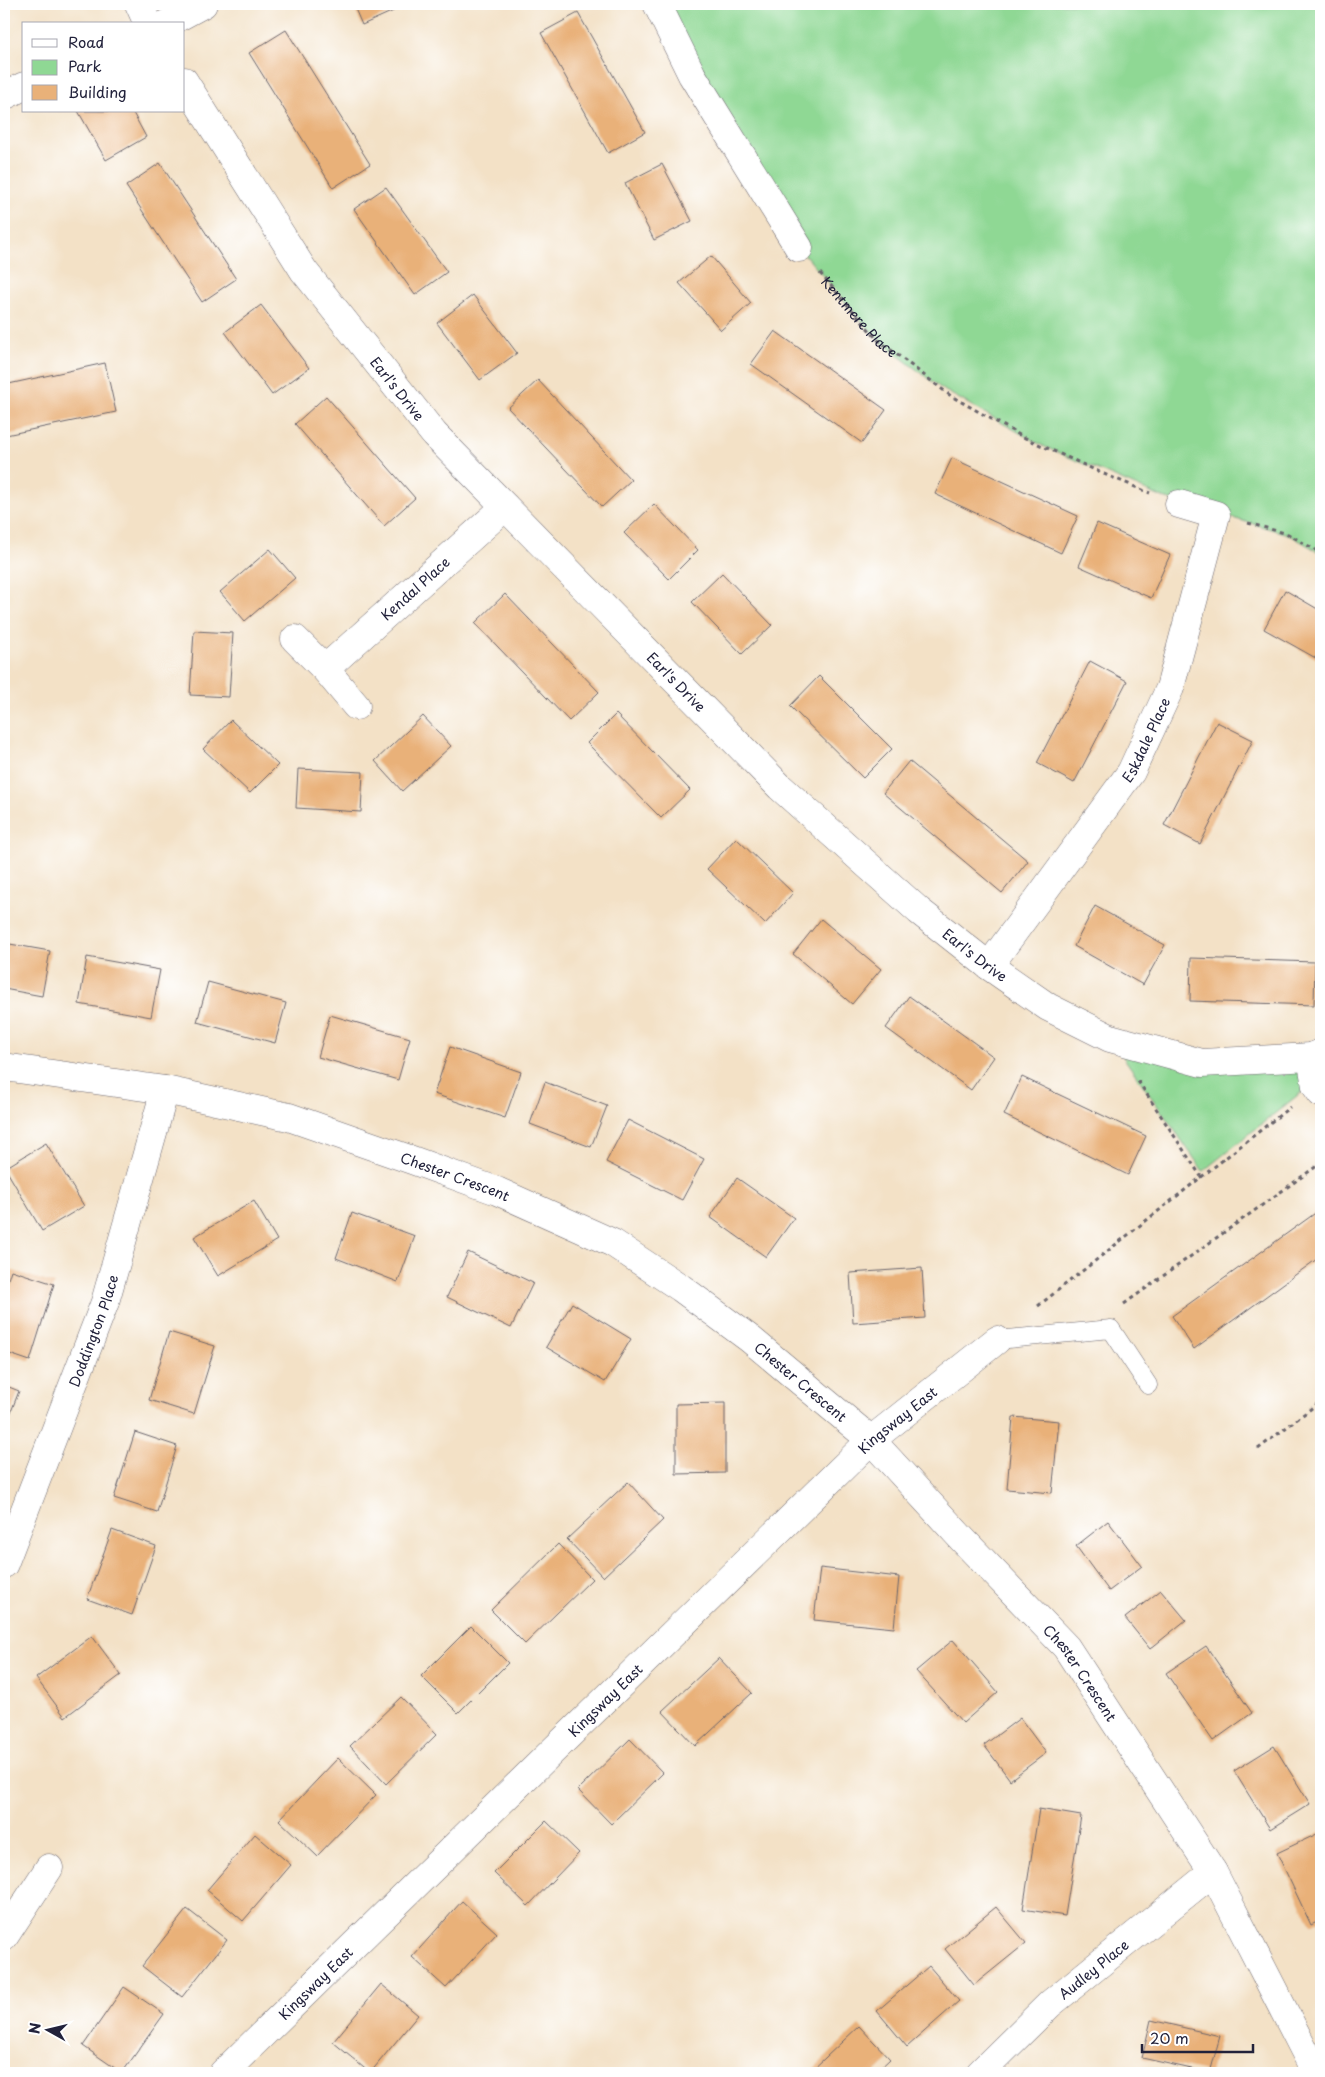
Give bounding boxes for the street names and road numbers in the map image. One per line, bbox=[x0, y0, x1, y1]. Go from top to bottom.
street label: Kentmere Place bbox=[817, 271, 902, 362]
street label: Earl's Drive bbox=[366, 352, 430, 425]
street label: Kendal Place bbox=[376, 551, 454, 625]
street label: Earl's Drive bbox=[642, 647, 711, 716]
street label: Eskdale Place bbox=[1117, 694, 1175, 786]
street label: Earl's Drive bbox=[938, 923, 1012, 986]
street label: Chester Crescent bbox=[398, 1146, 514, 1206]
street label: Doddington Place bbox=[63, 1272, 123, 1389]
street label: Chester Crescent bbox=[750, 1337, 852, 1426]
street label: Kingsway East bbox=[853, 1381, 942, 1458]
street label: Chester Crescent bbox=[1039, 1619, 1122, 1726]
street label: Kingsway East bbox=[563, 1658, 647, 1741]
street label: Audley Place bbox=[1054, 1934, 1133, 2004]
street label: Kingsway East bbox=[273, 1941, 357, 2024]

